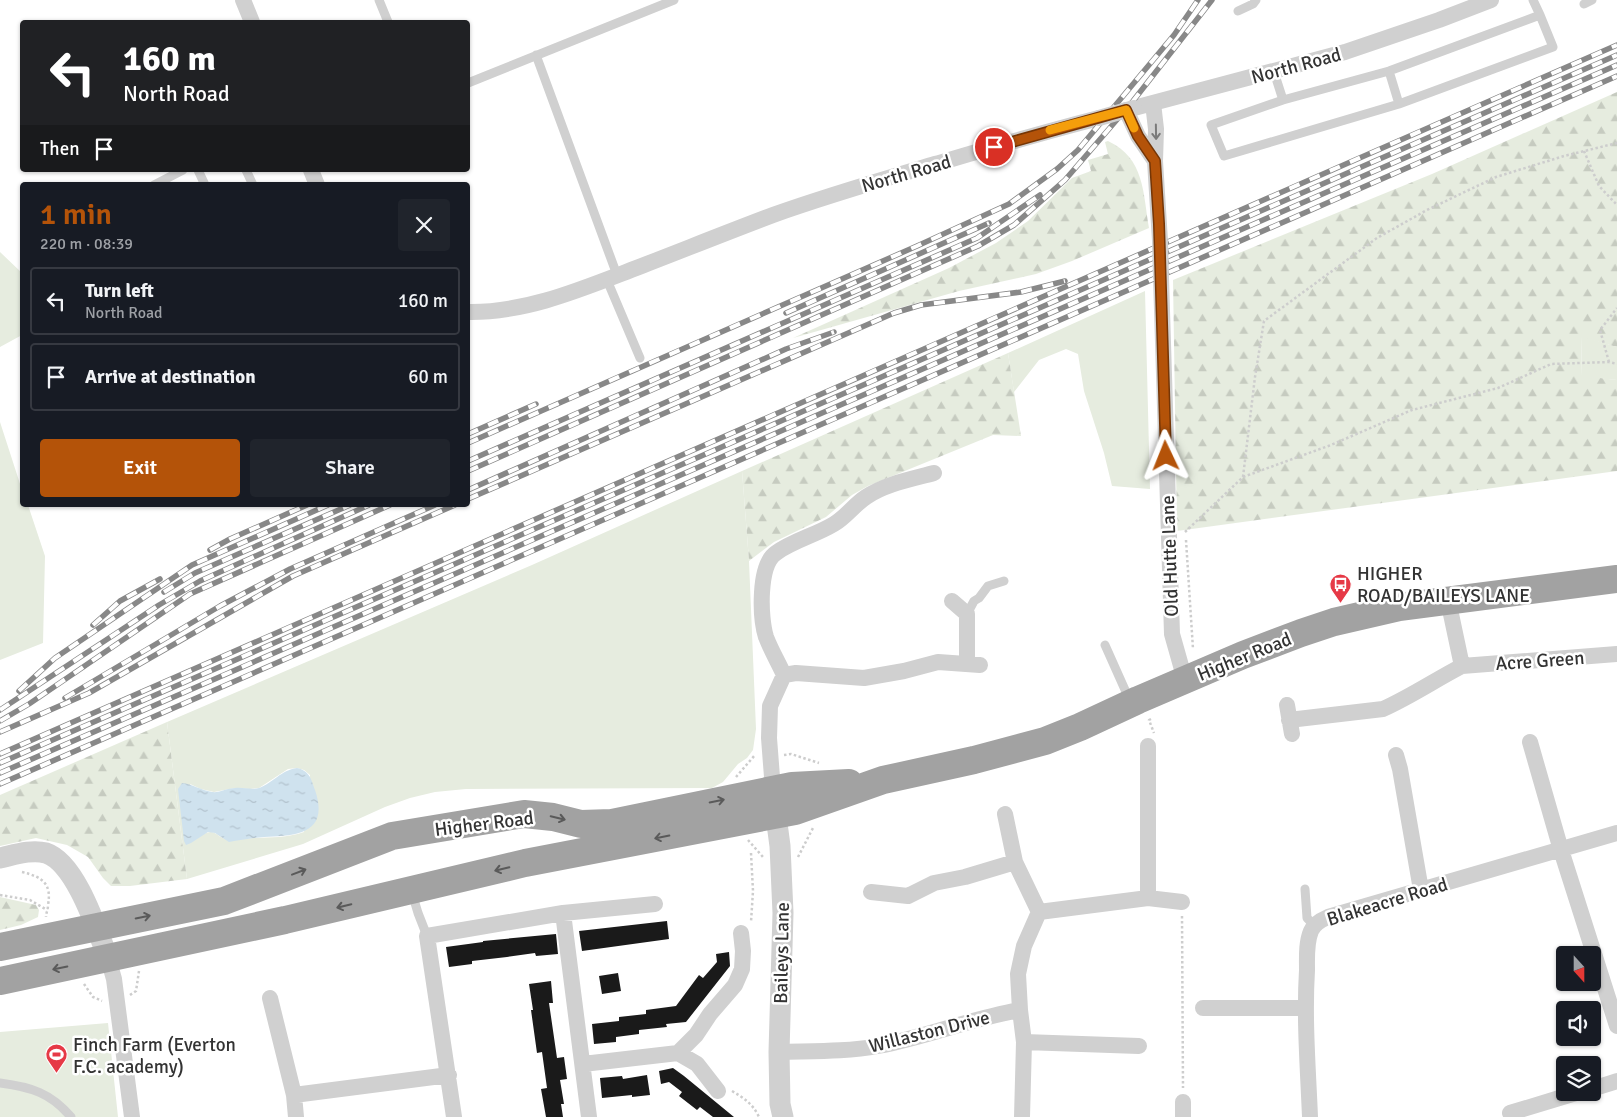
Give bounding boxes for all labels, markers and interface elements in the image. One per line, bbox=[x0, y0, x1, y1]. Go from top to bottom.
text: 160 m bbox=[123, 37, 216, 80]
icon: left bbox=[40, 40, 105, 105]
street label: North Road bbox=[1249, 42, 1344, 89]
text: North Road bbox=[123, 80, 230, 107]
one-way arrow bbox=[1151, 123, 1161, 139]
pin bbox=[973, 126, 1015, 168]
icon: arrive bbox=[980, 133, 1008, 161]
icon: arrive bbox=[90, 135, 118, 163]
text: Then bbox=[40, 137, 80, 161]
street label: North Road bbox=[859, 150, 954, 198]
text: 1 min bbox=[40, 196, 112, 233]
button: close bbox=[398, 199, 450, 251]
text: 220 m · 08:39 bbox=[40, 234, 133, 254]
text: Turn left bbox=[85, 279, 154, 303]
icon: left bbox=[42, 287, 70, 315]
text: 160 m bbox=[398, 289, 448, 313]
text: North Road bbox=[85, 303, 163, 323]
icon: arrive bbox=[42, 363, 70, 391]
text: Arrive at destination bbox=[85, 365, 256, 389]
text: 60 m bbox=[408, 365, 448, 389]
position arrow bbox=[1139, 429, 1191, 481]
button: Exit bbox=[40, 439, 240, 497]
button: Share bbox=[250, 439, 450, 497]
street label: Old Hutte Lane bbox=[1156, 495, 1184, 617]
place label: HIGHER ROAD/BAILEYS LANE bbox=[1357, 562, 1530, 608]
bus stop icon: HIGHER ROAD/BAILEYS LANE bbox=[1329, 572, 1353, 603]
street label: Higher Road bbox=[1194, 627, 1295, 687]
street label: Acre Green bbox=[1495, 646, 1585, 676]
one-way arrow bbox=[709, 796, 725, 805]
street label: Higher Road bbox=[433, 806, 535, 842]
one-way arrow bbox=[549, 814, 565, 823]
one-way arrow bbox=[654, 832, 670, 842]
one-way arrow bbox=[495, 865, 511, 874]
one-way arrow bbox=[291, 867, 306, 876]
street label: Blakeacre Road bbox=[1324, 872, 1451, 932]
one-way arrow bbox=[337, 902, 353, 911]
street label: Baileys Lane bbox=[769, 902, 795, 1004]
one-way arrow bbox=[135, 911, 151, 921]
north arrow bbox=[1556, 946, 1601, 991]
map controls bbox=[1556, 946, 1601, 1101]
one-way arrow bbox=[53, 964, 69, 973]
button: sound bbox=[1556, 1001, 1601, 1046]
street label: Willaston Drive bbox=[866, 1005, 992, 1059]
place label: Finch Farm (Everton F.C. academy) bbox=[73, 1033, 236, 1079]
sports icon: Finch Farm (Everton F.C. academy) bbox=[45, 1043, 69, 1074]
button: layers bbox=[1556, 1056, 1601, 1101]

